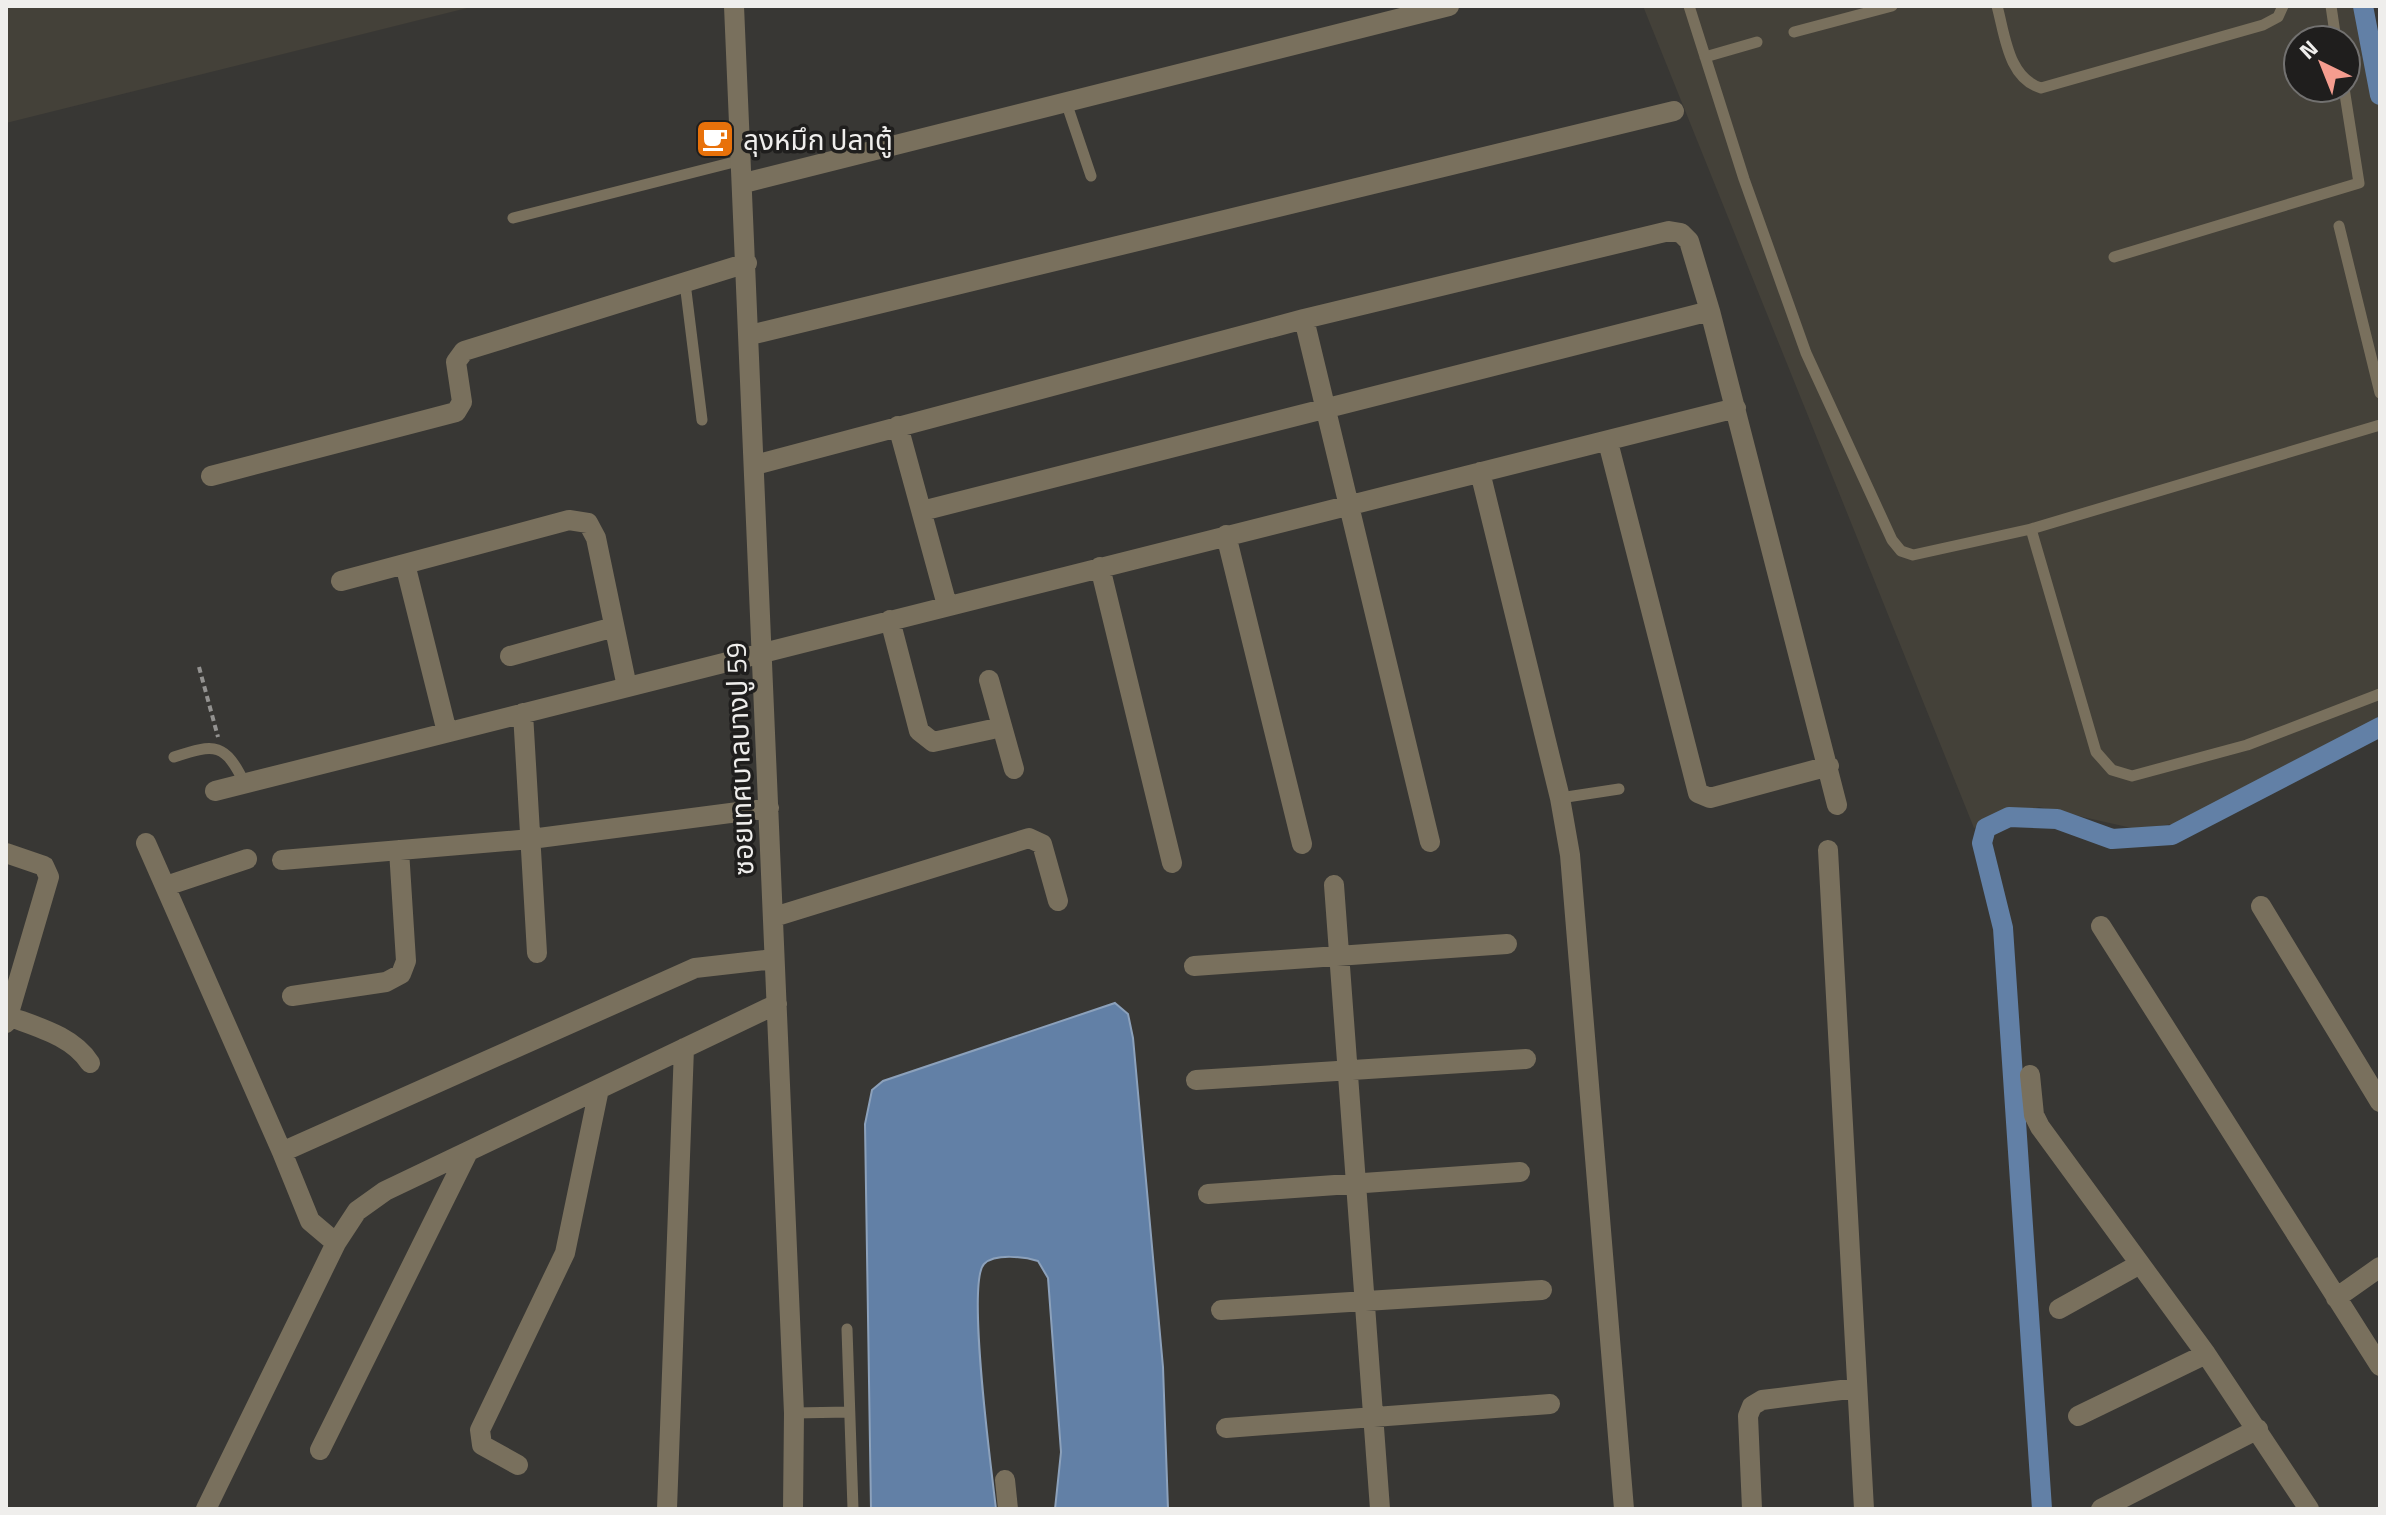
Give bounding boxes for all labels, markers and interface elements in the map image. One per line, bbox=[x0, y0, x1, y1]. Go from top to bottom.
north arrow bbox=[2282, 24, 2362, 104]
text: N bbox=[2291, 32, 2326, 67]
cafe icon: ลุงหมึก ปลาตู้ bbox=[694, 118, 736, 160]
place label: ลุงหมึก ปลาตู้ bbox=[743, 118, 893, 161]
street label: ซอยเทศบาลบางปู 59 bbox=[713, 642, 765, 876]

